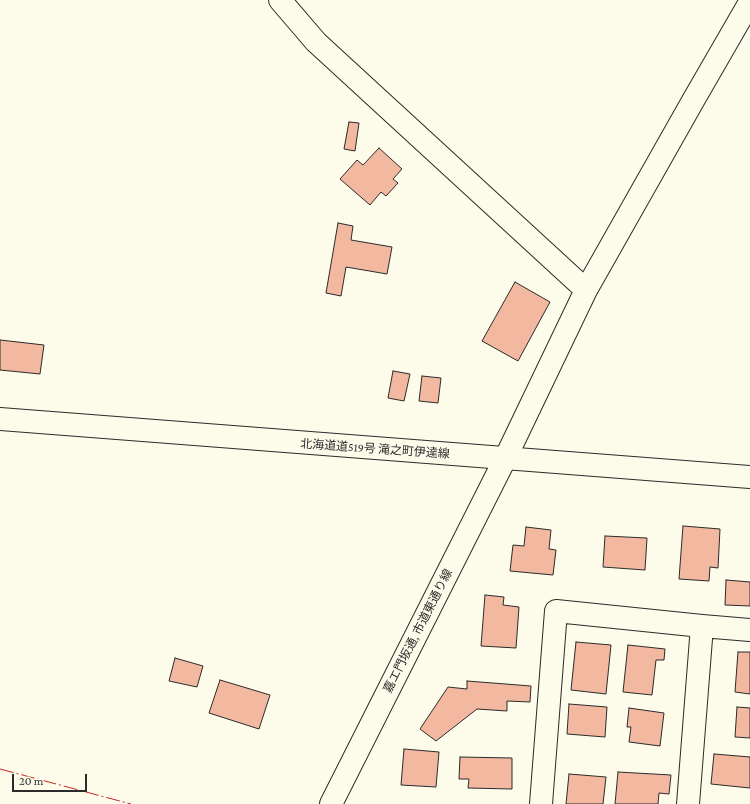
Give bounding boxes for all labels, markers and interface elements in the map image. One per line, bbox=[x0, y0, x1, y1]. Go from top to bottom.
street label: 北海道道519号 滝之町伊達線 bbox=[300, 437, 450, 461]
street label: 嘉エ門坂通, 市道東通り線 bbox=[380, 567, 456, 695]
scale bar bbox=[14, 766, 89, 792]
text: 20 m bbox=[19, 774, 43, 788]

